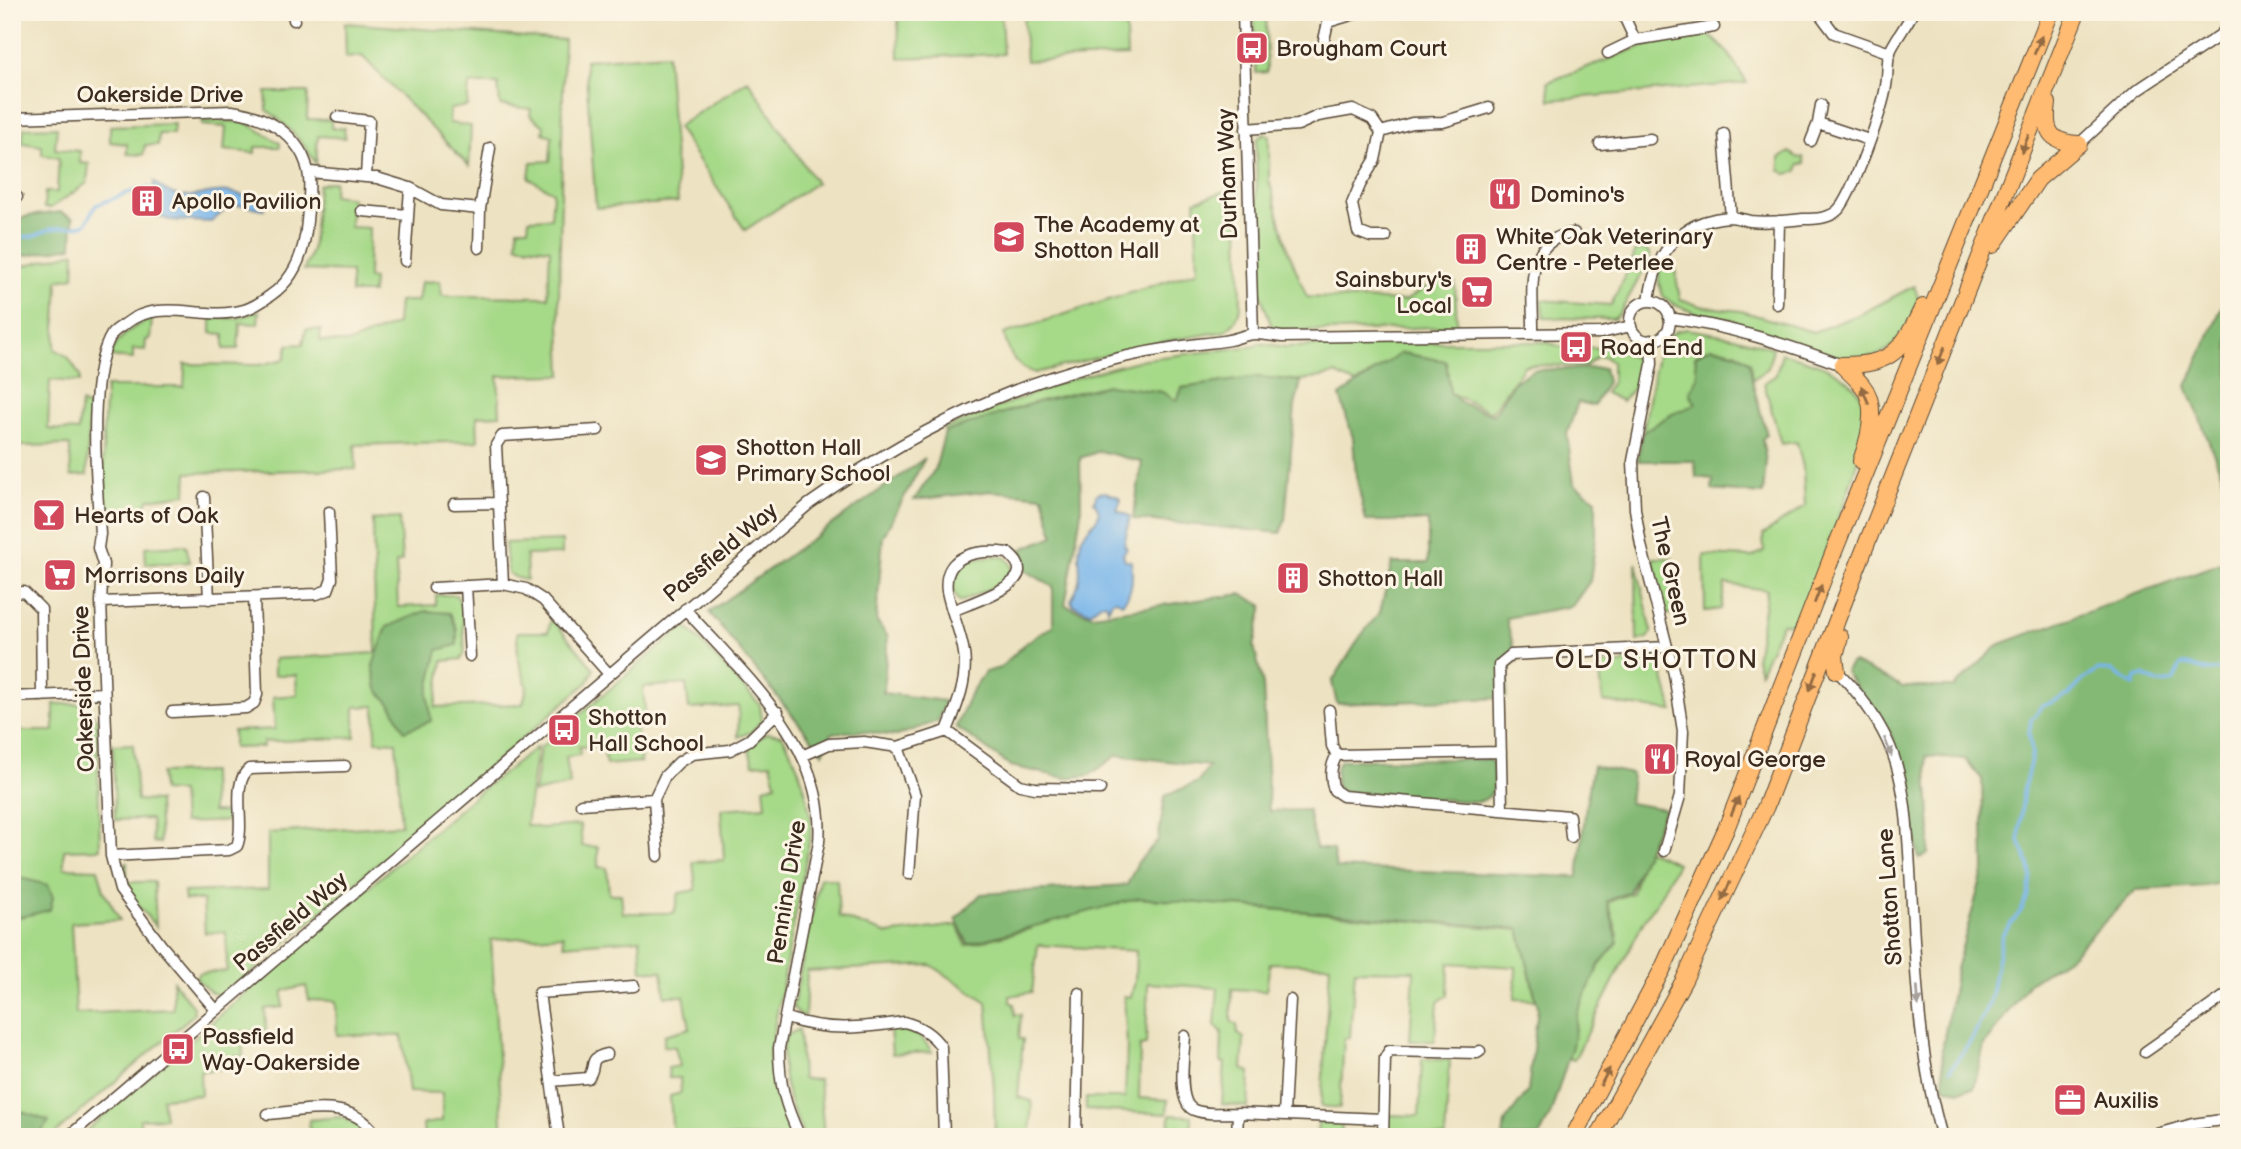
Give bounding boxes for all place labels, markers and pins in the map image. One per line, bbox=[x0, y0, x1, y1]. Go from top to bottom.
bus stop icon: Brougham Court bbox=[1233, 29, 1271, 67]
place label: Brougham Court bbox=[1276, 35, 1447, 63]
restaurant icon: Domino's bbox=[1486, 175, 1524, 213]
place label: Domino's bbox=[1530, 181, 1625, 209]
building icon: Apollo Pavilion bbox=[128, 182, 166, 220]
place label: Apollo Pavilion bbox=[172, 188, 321, 216]
place label: The Academy at Shotton Hall bbox=[1034, 211, 1200, 265]
school or university icon: The Academy at Shotton Hall bbox=[990, 218, 1028, 256]
place label: White Oak Veterinary Centre - Peterlee bbox=[1496, 223, 1714, 277]
building icon: White Oak Veterinary Centre - Peterlee bbox=[1452, 230, 1490, 268]
place label: Sainsbury's Local bbox=[1335, 266, 1452, 320]
supermarket icon: Sainsbury's Local bbox=[1458, 273, 1496, 311]
bus stop icon: Road End bbox=[1557, 328, 1595, 366]
place label: Road End bbox=[1600, 334, 1703, 362]
place label: Shotton Hall Primary School bbox=[736, 434, 890, 488]
school or university icon: Shotton Hall Primary School bbox=[692, 441, 730, 479]
bar icon: Hearts of Oak bbox=[30, 496, 68, 534]
place label: Hearts of Oak bbox=[74, 502, 219, 530]
supermarket icon: Morrisons Daily bbox=[41, 556, 79, 594]
building icon: Shotton Hall bbox=[1274, 559, 1312, 597]
place label: Morrisons Daily bbox=[84, 562, 245, 590]
place label: Shotton Hall bbox=[1318, 565, 1443, 593]
place label: Shotton Hall School bbox=[588, 704, 704, 758]
bus stop icon: Shotton Hall School bbox=[545, 711, 583, 749]
restaurant icon: Royal George bbox=[1641, 740, 1679, 778]
place label: Royal George bbox=[1684, 746, 1826, 774]
place label: Passfield Way-Oakerside bbox=[202, 1023, 360, 1077]
bus stop icon: Passfield Way-Oakerside bbox=[159, 1030, 197, 1068]
office icon: Auxilis bbox=[2051, 1081, 2089, 1119]
place label: Auxilis bbox=[2094, 1087, 2159, 1115]

